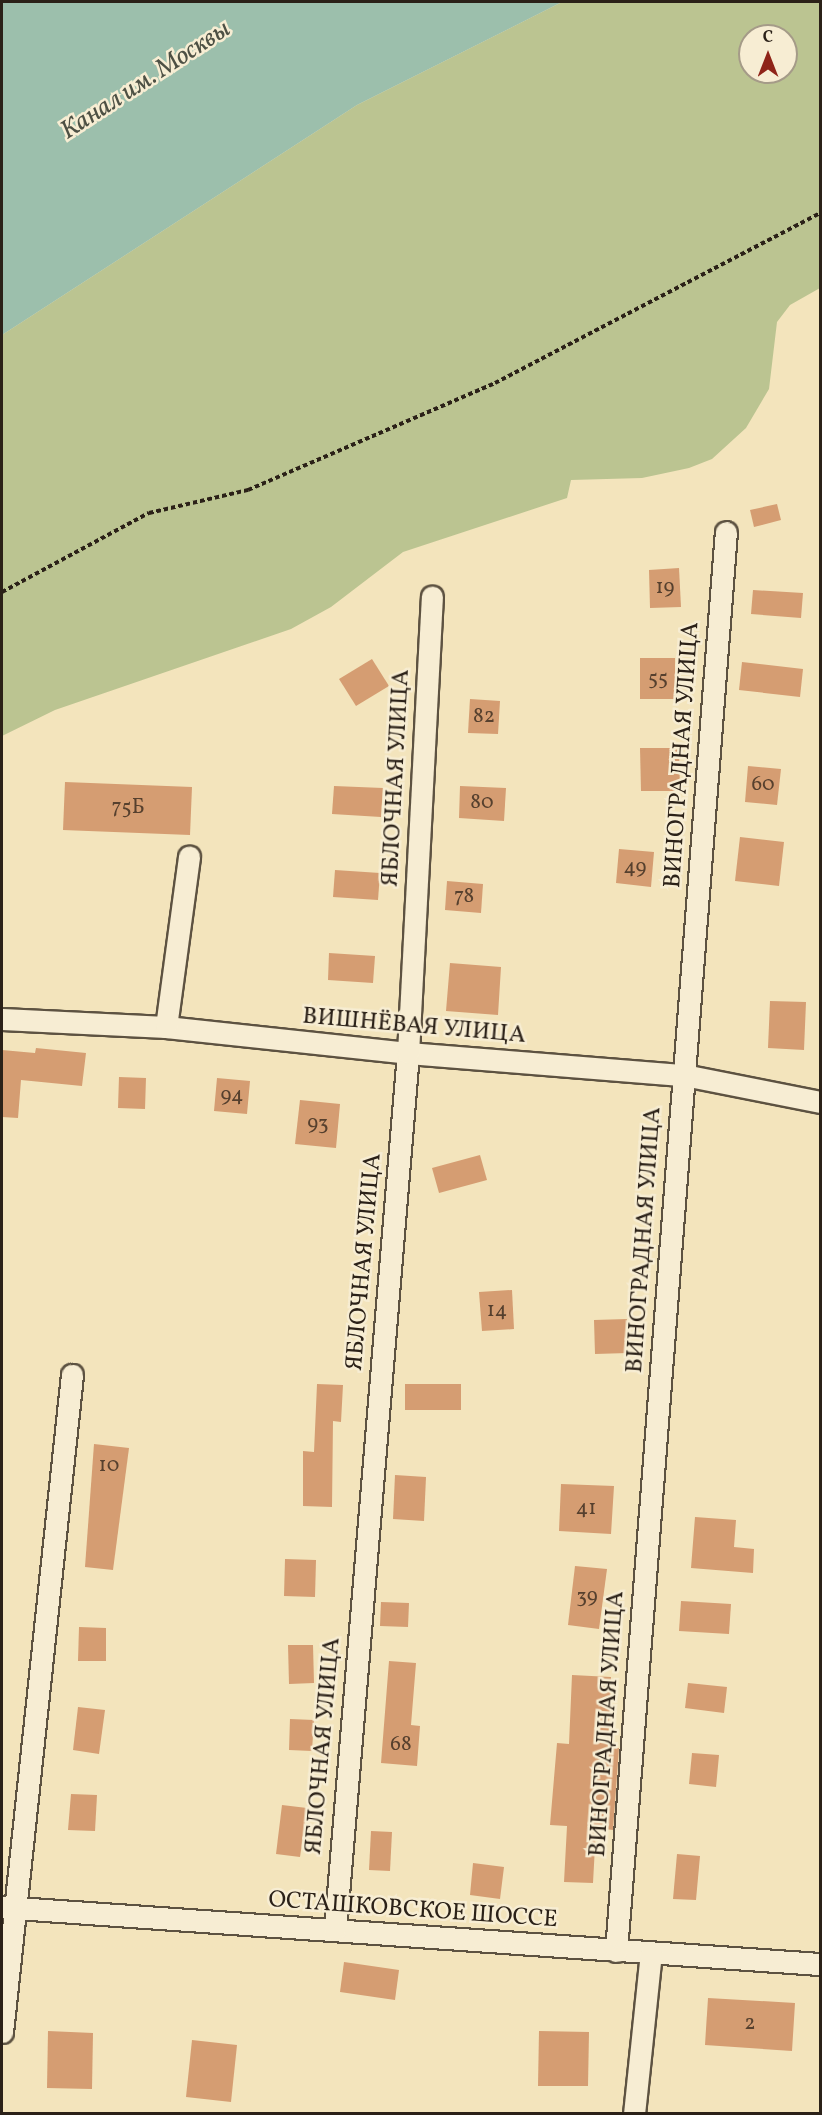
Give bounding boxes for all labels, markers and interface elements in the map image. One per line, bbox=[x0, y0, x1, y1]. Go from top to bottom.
water label: Канал им. Москвы bbox=[55, 14, 237, 148]
north arrow bbox=[738, 24, 798, 84]
text: С bbox=[763, 27, 773, 49]
house number: 19 bbox=[655, 575, 675, 601]
street label: ВИНОГРАДНАЯ УЛИЦА bbox=[659, 621, 707, 889]
house number: 55 bbox=[648, 666, 668, 692]
street label: ЯБЛОЧНАЯ УЛИЦА bbox=[377, 669, 417, 887]
house number: 82 bbox=[473, 704, 495, 730]
house number: 60 bbox=[751, 772, 775, 798]
house number: 80 bbox=[470, 790, 494, 816]
house number: 75Б bbox=[111, 795, 145, 821]
house number: 49 bbox=[624, 855, 646, 881]
house number: 78 bbox=[454, 884, 474, 910]
street label: ВИШНЁВАЯ УЛИЦА bbox=[301, 1003, 527, 1051]
house number: 94 bbox=[221, 1083, 243, 1109]
street label: ВИНОГРАДНАЯ УЛИЦА bbox=[621, 1106, 669, 1374]
house number: 93 bbox=[307, 1111, 329, 1137]
street label: ЯБЛОЧНАЯ УЛИЦА bbox=[341, 1152, 389, 1372]
house number: 14 bbox=[487, 1298, 507, 1324]
house number: 10 bbox=[99, 1453, 119, 1479]
house number: 41 bbox=[576, 1496, 596, 1522]
house number: 39 bbox=[576, 1584, 598, 1610]
street label: ВИНОГРАДНАЯ УЛИЦА bbox=[584, 1590, 632, 1858]
street label: ЯБЛОЧНАЯ УЛИЦА bbox=[300, 1636, 348, 1856]
house number: 68 bbox=[390, 1732, 412, 1758]
street label: ОСТАШКОВСКОЕ ШОССЕ bbox=[267, 1887, 559, 1935]
house number: 2 bbox=[744, 2011, 756, 2037]

